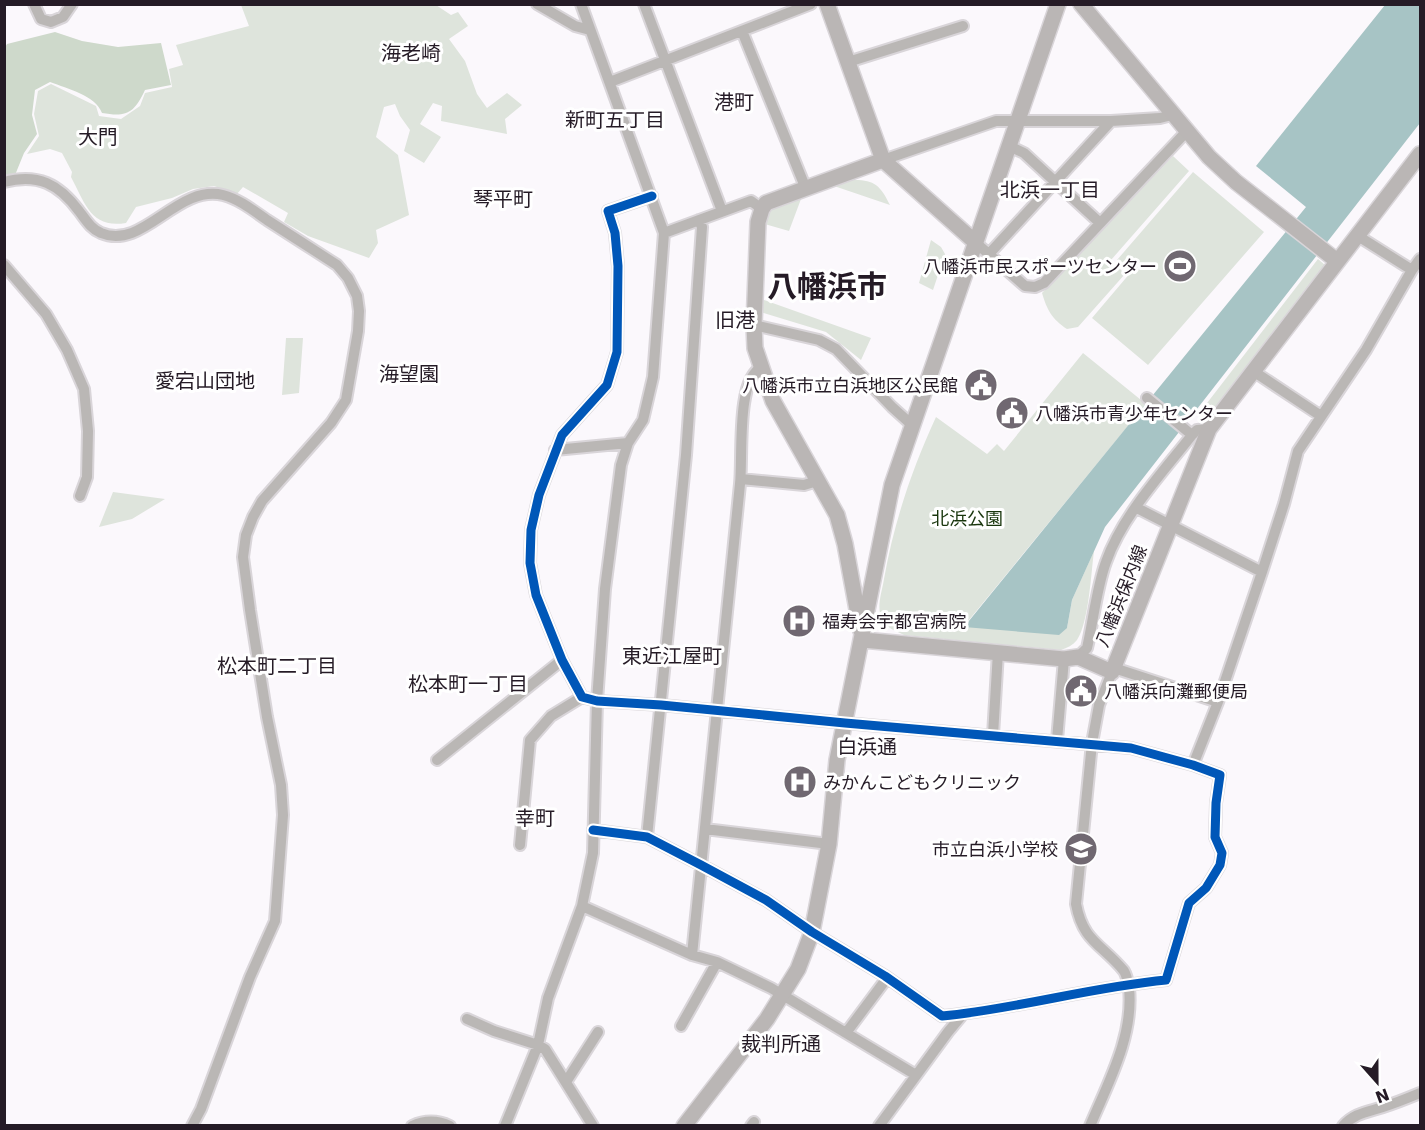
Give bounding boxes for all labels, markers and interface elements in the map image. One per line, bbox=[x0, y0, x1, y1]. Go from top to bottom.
district label: 海老崎 bbox=[381, 41, 441, 65]
district label: 港町 bbox=[714, 90, 754, 114]
district label: 新町五丁目 bbox=[565, 108, 665, 132]
district label: 大門 bbox=[78, 125, 118, 149]
district label: 北浜一丁目 bbox=[1000, 178, 1100, 202]
district label: 琴平町 bbox=[473, 187, 533, 211]
sports icon: 八幡浜市民スポーツセンター bbox=[1162, 248, 1198, 284]
place label: 八幡浜市民スポーツセンター bbox=[923, 256, 1157, 277]
district label: 八幡浜市 bbox=[767, 269, 887, 304]
district label: 旧港 bbox=[715, 308, 755, 332]
district label: 海望園 bbox=[379, 362, 439, 386]
public building icon: 八幡浜市立白浜地区公民館 bbox=[963, 367, 999, 403]
district label: 愛宕山団地 bbox=[155, 369, 255, 393]
place label: 八幡浜市立白浜地区公民館 bbox=[742, 375, 958, 396]
public building icon: 八幡浜市青少年センター bbox=[994, 395, 1030, 431]
place label: 八幡浜市青少年センター bbox=[1035, 403, 1233, 424]
park label: 北浜公園 bbox=[931, 508, 1003, 529]
street label: 八幡浜保内線 bbox=[1091, 542, 1151, 650]
hospital icon: 福寿会宇都宮病院 bbox=[781, 603, 817, 639]
place label: 福寿会宇都宮病院 bbox=[822, 611, 966, 632]
district label: 東近江屋町 bbox=[622, 644, 722, 668]
district label: 松本町二丁目 bbox=[217, 654, 337, 678]
district label: 松本町一丁目 bbox=[408, 672, 528, 696]
public building icon: 八幡浜向灘郵便局 bbox=[1063, 673, 1099, 709]
place label: 八幡浜向灘郵便局 bbox=[1104, 681, 1248, 702]
district label: 白浜通 bbox=[837, 735, 897, 759]
hospital icon: みかんこどもクリニック bbox=[782, 764, 818, 800]
place label: みかんこどもクリニック bbox=[823, 772, 1021, 793]
district label: 幸町 bbox=[515, 806, 555, 830]
school or university icon: 市立白浜小学校 bbox=[1063, 831, 1099, 867]
place label: 市立白浜小学校 bbox=[932, 839, 1058, 860]
district label: 裁判所通 bbox=[741, 1032, 821, 1056]
north arrow bbox=[1347, 1052, 1407, 1112]
text: N bbox=[1373, 1084, 1392, 1107]

